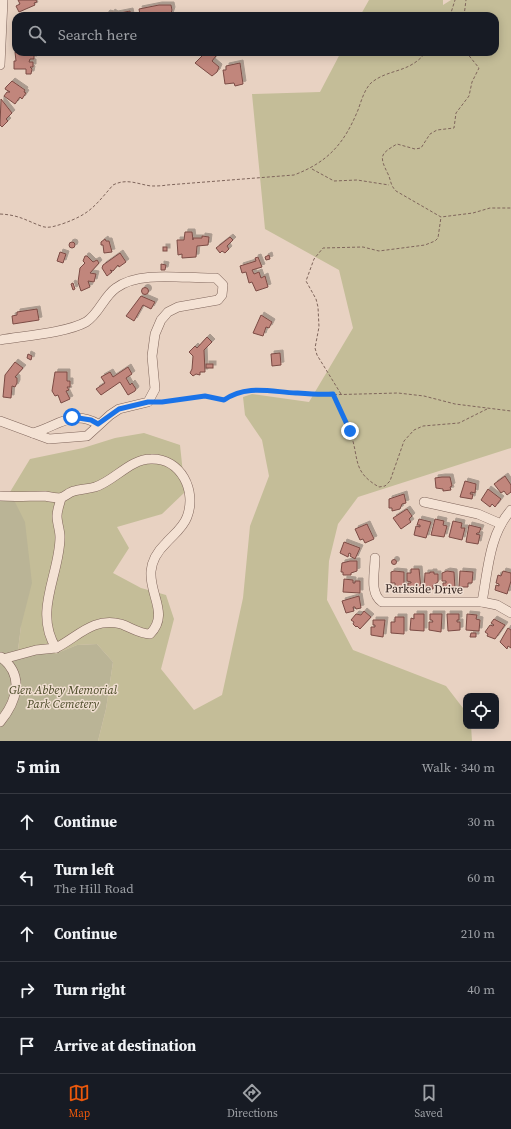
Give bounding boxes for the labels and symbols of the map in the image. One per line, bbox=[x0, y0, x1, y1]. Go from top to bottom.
route start bbox=[63, 408, 81, 426]
route end bbox=[341, 422, 359, 440]
street label: Parkside Drive bbox=[385, 580, 463, 598]
park label: Glen Abbey Memorial Park Cemetery bbox=[9, 682, 118, 712]

